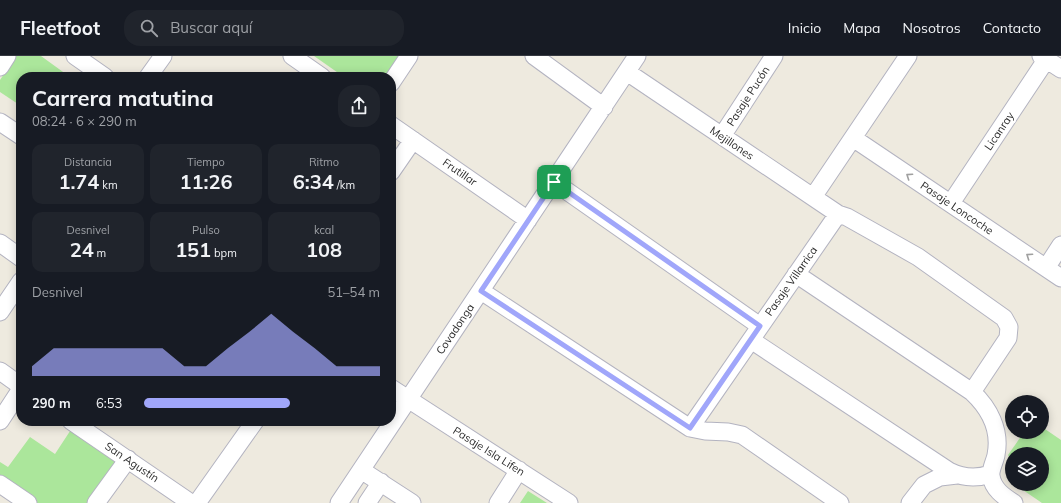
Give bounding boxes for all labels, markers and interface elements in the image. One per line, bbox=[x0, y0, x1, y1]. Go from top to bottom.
search box bbox=[124, 10, 404, 46]
text: Fleetfoot bbox=[20, 16, 100, 40]
icon: search bbox=[138, 17, 160, 39]
text: Buscar aquí bbox=[170, 18, 252, 37]
text: Inicio bbox=[788, 19, 821, 37]
text: Mapa bbox=[843, 19, 881, 37]
text: Nosotros bbox=[903, 19, 961, 37]
text: Contacto bbox=[983, 19, 1041, 37]
street label: Pasaje Pucón bbox=[723, 63, 773, 129]
text: Carrera matutina bbox=[32, 84, 214, 112]
button: share bbox=[338, 85, 380, 127]
street label: Licanray bbox=[981, 109, 1017, 153]
text: 08:24 · 6 × 290 m bbox=[32, 113, 137, 129]
street label: Mejillones bbox=[707, 123, 757, 163]
text: Distancia bbox=[64, 155, 112, 169]
text: Tiempo bbox=[187, 155, 225, 169]
text: Ritmo bbox=[309, 155, 339, 169]
street label: Frutillar bbox=[440, 155, 480, 189]
pin bbox=[537, 165, 571, 199]
text: 1.74 bbox=[58, 169, 99, 194]
text: 11:26 bbox=[180, 169, 232, 194]
text: 6:34 bbox=[293, 169, 334, 194]
icon: arrive bbox=[543, 171, 565, 193]
one-way arrow bbox=[907, 173, 914, 180]
text: km bbox=[99, 178, 118, 192]
text: /km bbox=[334, 178, 355, 192]
street label: Pasaje Loncoche bbox=[918, 178, 996, 238]
text: Desnivel bbox=[66, 223, 110, 237]
text: Pulso bbox=[192, 223, 220, 237]
text: kcal bbox=[314, 223, 334, 237]
text: 24 bbox=[70, 237, 94, 262]
text: 151 bbox=[175, 237, 211, 262]
text: 108 bbox=[306, 237, 342, 262]
street label: Pasaje Villarrica bbox=[762, 243, 820, 319]
text: m bbox=[94, 246, 106, 260]
text: bpm bbox=[211, 246, 237, 260]
one-way arrow bbox=[1026, 253, 1033, 261]
text: Desnivel bbox=[32, 284, 83, 300]
text: 51–54 m bbox=[327, 284, 380, 300]
street label: Covadonga bbox=[433, 301, 477, 357]
text: 290 m bbox=[32, 395, 71, 411]
text: 6:53 bbox=[96, 395, 122, 411]
map controls bbox=[1005, 395, 1049, 491]
button: locate bbox=[1005, 395, 1049, 439]
street label: Pasaje Isla Lifen bbox=[451, 423, 527, 479]
street label: San Agustín bbox=[102, 439, 162, 485]
button: layers bbox=[1005, 447, 1049, 491]

